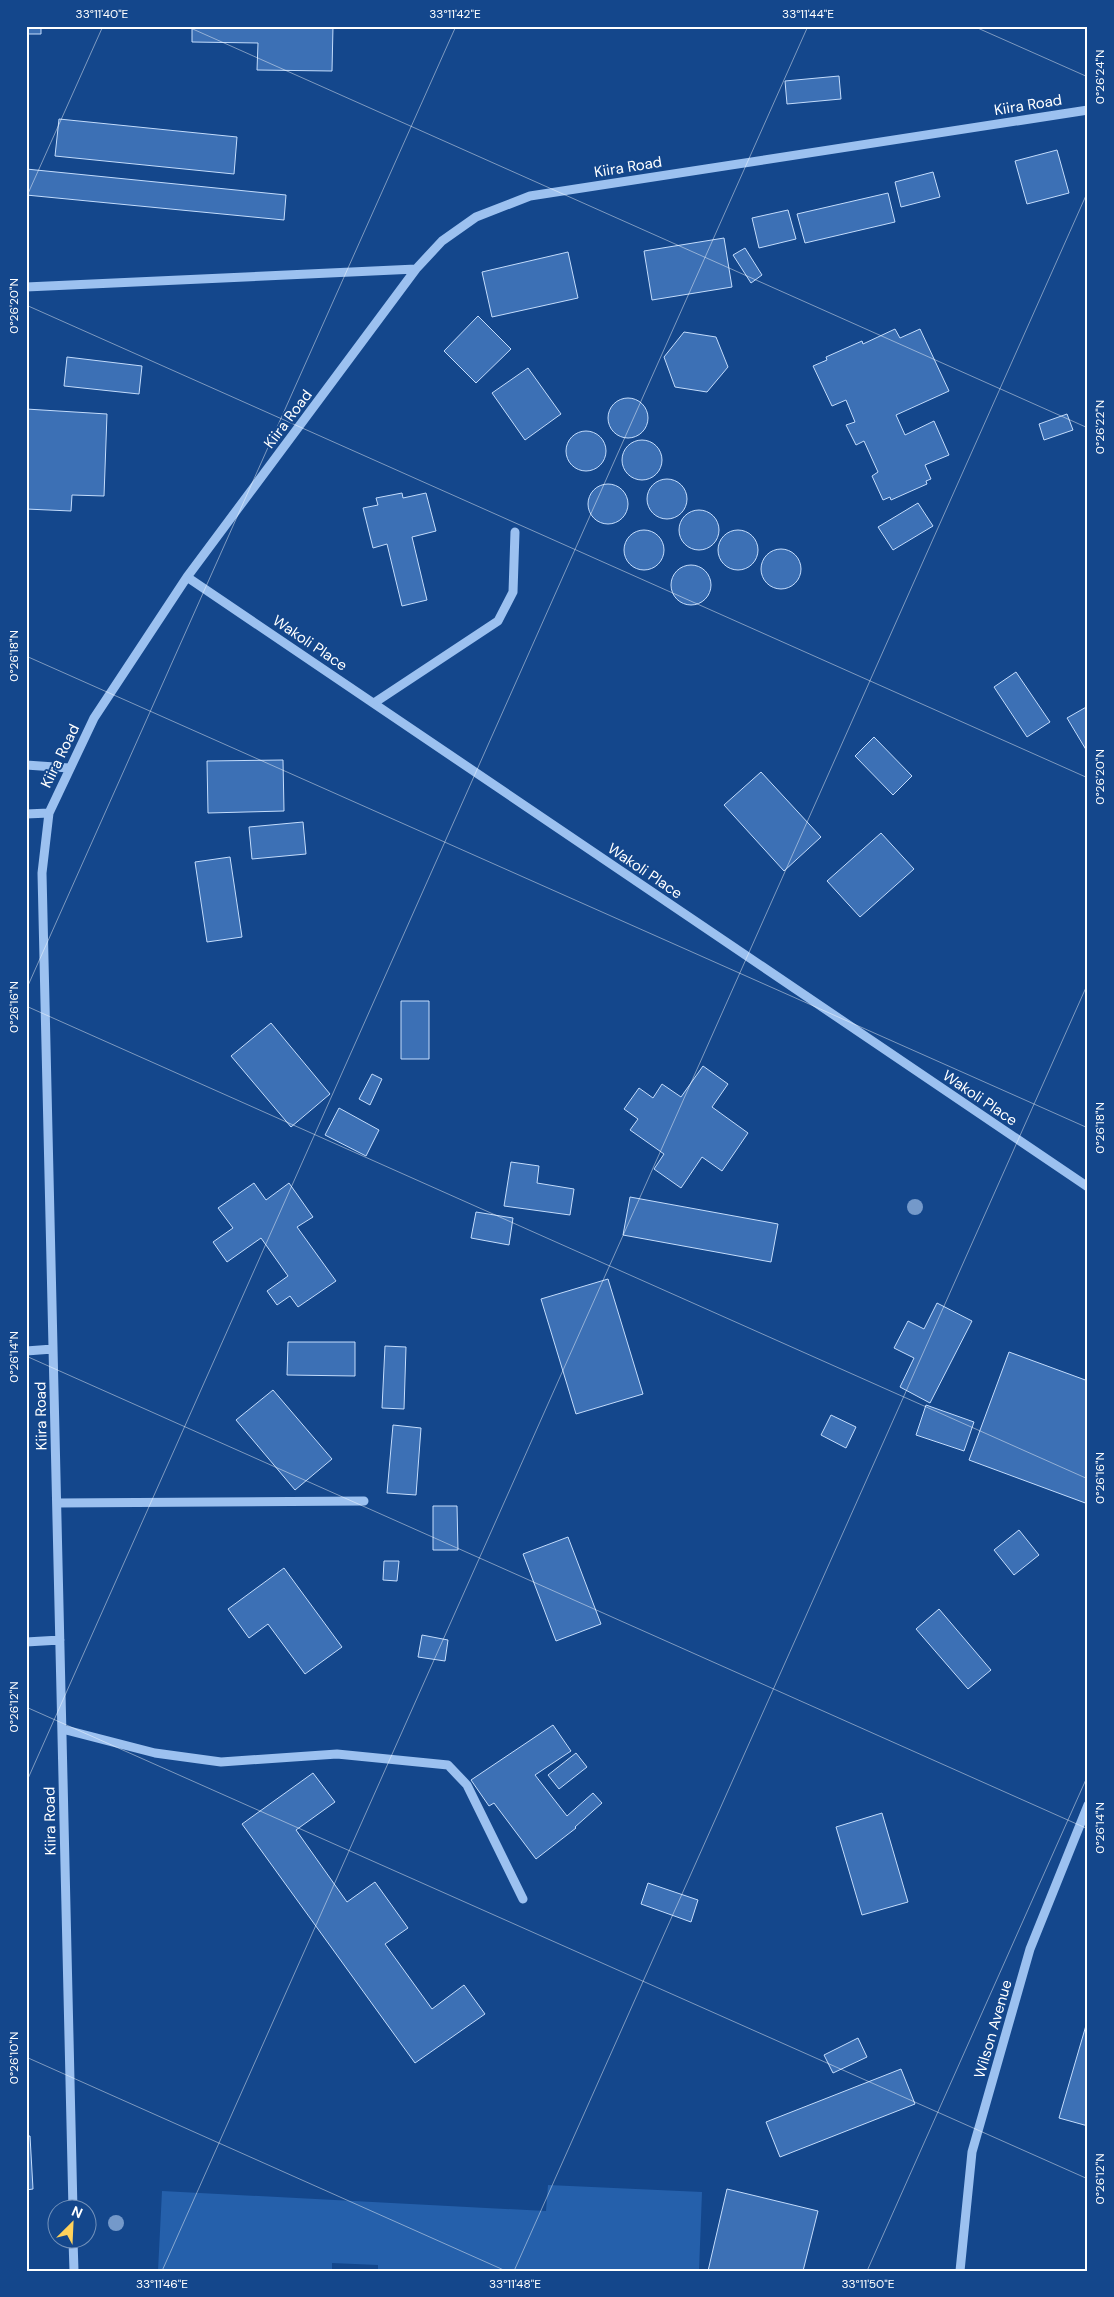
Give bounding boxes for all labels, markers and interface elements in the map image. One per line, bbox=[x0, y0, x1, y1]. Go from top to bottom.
text: 33°11'40"E bbox=[76, 6, 129, 22]
text: 33°11'42"E bbox=[429, 6, 481, 22]
text: 33°11'44"E bbox=[782, 6, 834, 22]
text: 0°26'24"N bbox=[1092, 50, 1108, 104]
street label: Kiira Road bbox=[993, 90, 1063, 120]
street label: Kiira Road bbox=[593, 152, 663, 182]
text: 0°26'20"N bbox=[6, 278, 22, 334]
street label: Kiira Road bbox=[259, 386, 317, 452]
text: 0°26'22"N bbox=[1092, 400, 1108, 454]
street label: Wakoli Place bbox=[269, 611, 351, 675]
text: 0°26'18"N bbox=[6, 630, 22, 682]
street label: Kiira Road bbox=[36, 721, 84, 791]
text: 0°26'20"N bbox=[1092, 749, 1108, 805]
street label: Wakoli Place bbox=[604, 839, 686, 903]
text: 0°26'16"N bbox=[6, 981, 22, 1033]
street label: Wakoli Place bbox=[939, 1066, 1021, 1130]
text: 0°26'18"N bbox=[1092, 1102, 1108, 1154]
text: 0°26'14"N bbox=[6, 1331, 22, 1383]
street label: Kiira Road bbox=[30, 1382, 52, 1450]
text: 0°26'16"N bbox=[1092, 1452, 1108, 1504]
text: 0°26'12"N bbox=[6, 1681, 22, 1733]
street label: Kiira Road bbox=[39, 1787, 61, 1855]
text: 0°26'14"N bbox=[1092, 1802, 1108, 1854]
street label: Wilson Avenue bbox=[969, 1977, 1017, 2081]
text: 0°26'10"N bbox=[6, 2032, 22, 2084]
text: 0°26'12"N bbox=[1092, 2153, 1108, 2205]
north arrow bbox=[48, 2200, 98, 2250]
text: N bbox=[69, 2202, 86, 2222]
text: 33°11'46"E bbox=[136, 2276, 188, 2292]
text: 33°11'48"E bbox=[489, 2276, 541, 2292]
text: 33°11'50"E bbox=[841, 2276, 895, 2292]

